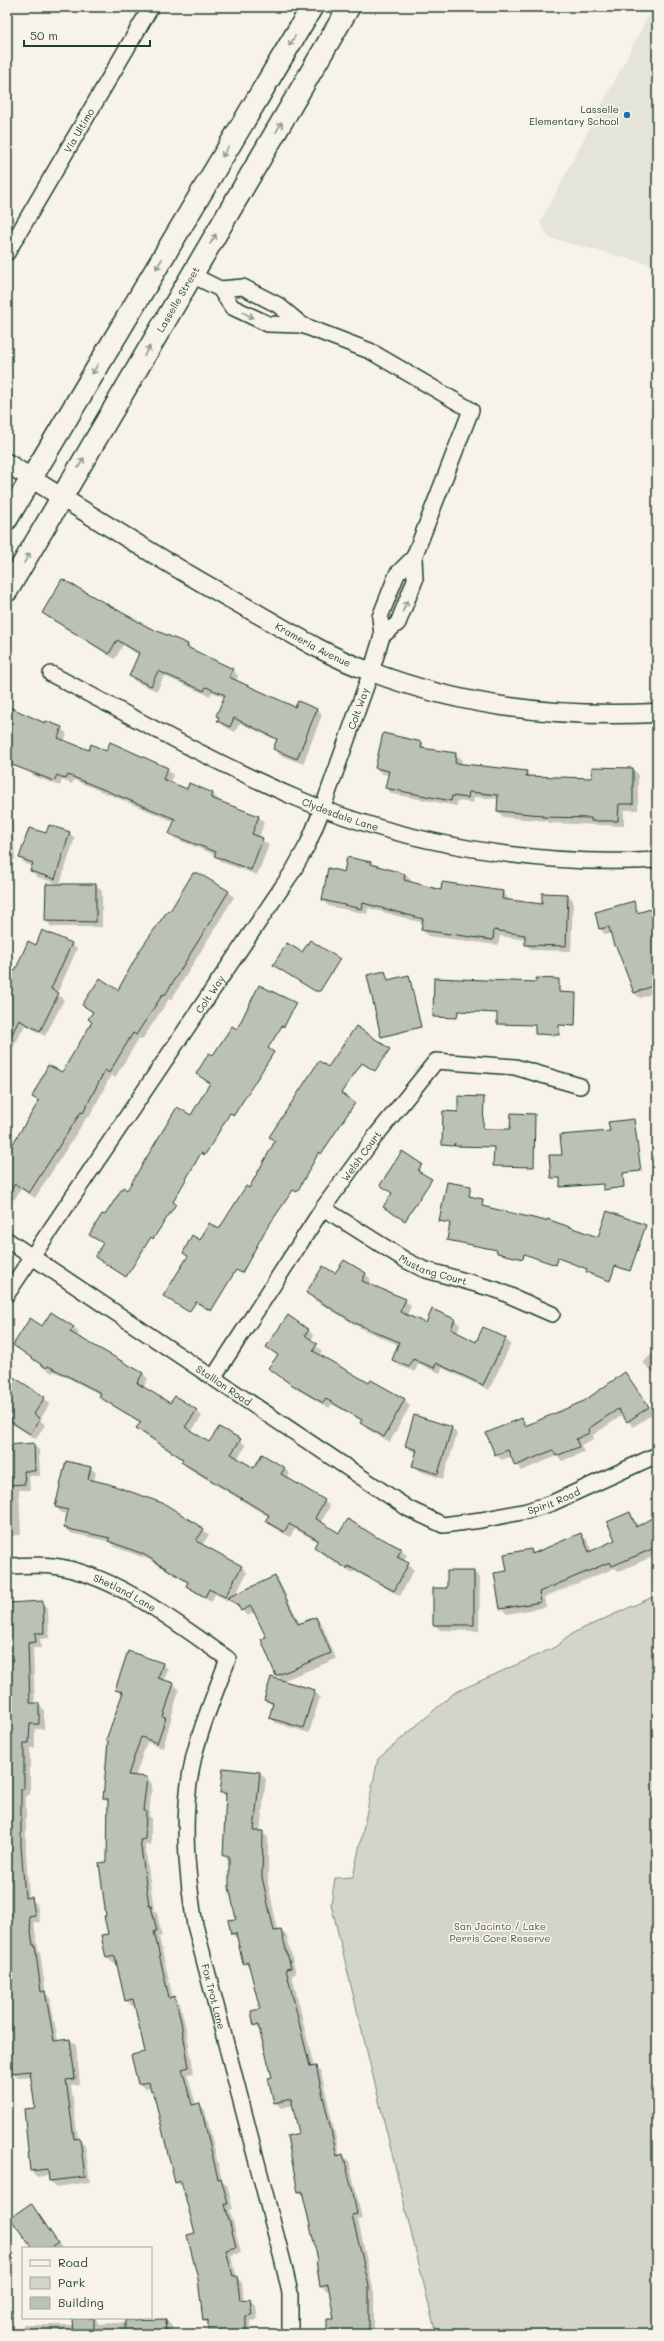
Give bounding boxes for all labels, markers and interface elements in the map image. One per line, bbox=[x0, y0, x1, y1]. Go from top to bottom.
scale bar bbox=[24, 22, 150, 48]
text: 50 m bbox=[30, 27, 58, 43]
one-way arrow bbox=[287, 35, 295, 47]
place label: Lasselle Elementary School bbox=[529, 102, 619, 128]
street label: Via Ultimo bbox=[60, 105, 97, 155]
marker: Lasselle Elementary School bbox=[622, 110, 632, 120]
one-way arrow bbox=[275, 121, 283, 133]
one-way arrow bbox=[221, 146, 229, 158]
one-way arrow bbox=[209, 233, 217, 245]
one-way arrow bbox=[154, 258, 162, 270]
street label: Lasselle Street bbox=[153, 264, 202, 335]
one-way arrow bbox=[242, 311, 254, 319]
one-way arrow bbox=[143, 345, 151, 357]
one-way arrow bbox=[91, 363, 99, 375]
one-way arrow bbox=[78, 457, 86, 469]
one-way arrow bbox=[23, 552, 31, 564]
one-way arrow bbox=[401, 600, 409, 612]
street label: Krameria Avenue bbox=[273, 619, 353, 670]
street label: Colt Way bbox=[344, 686, 372, 731]
street label: Clydesdale Lane bbox=[300, 794, 380, 834]
street label: Colt Way bbox=[192, 972, 228, 1016]
street label: Welsh Court bbox=[338, 1128, 384, 1184]
street label: Mustang Court bbox=[396, 1251, 469, 1288]
street label: Stallion Road bbox=[193, 1362, 254, 1409]
street label: Spirit Road bbox=[526, 1484, 582, 1517]
street label: Shetland Lane bbox=[91, 1570, 159, 1615]
park label: San Jacinto / Lake Perris Core Reserve bbox=[449, 1919, 551, 1945]
street label: Fox Trot Lane bbox=[198, 1962, 229, 2031]
legend bbox=[22, 2247, 152, 2319]
text: Road bbox=[58, 2254, 88, 2270]
text: Park bbox=[58, 2274, 85, 2290]
text: Building bbox=[58, 2294, 104, 2310]

